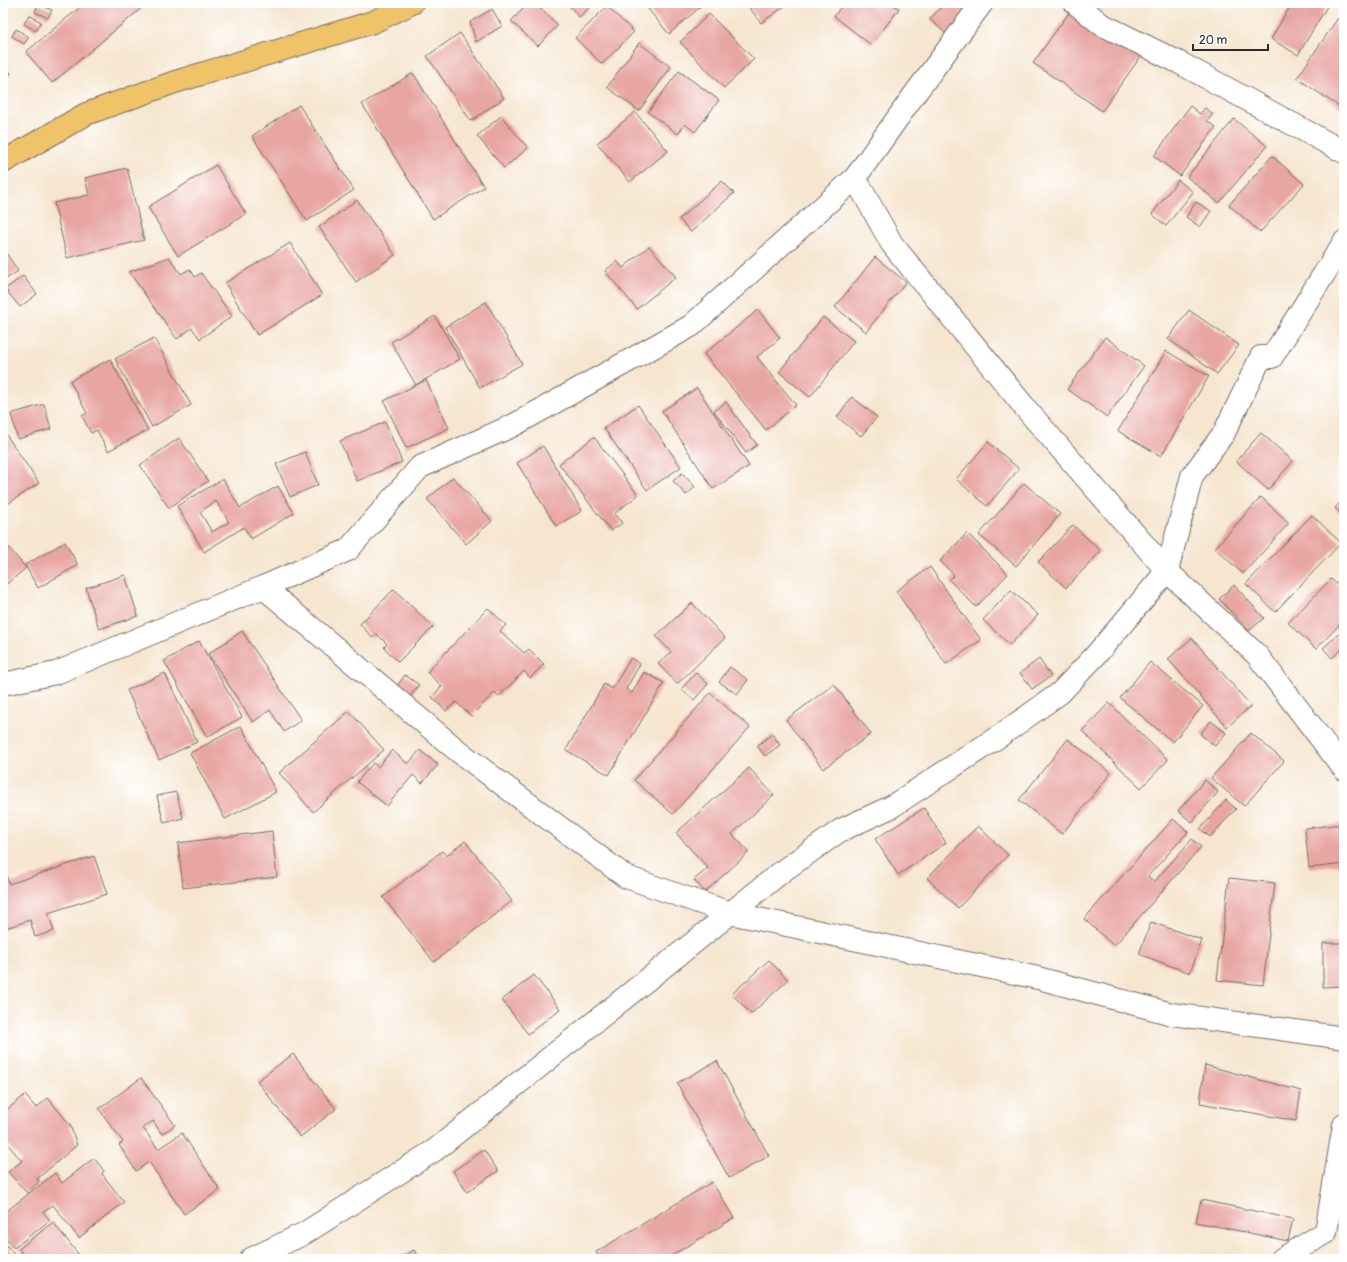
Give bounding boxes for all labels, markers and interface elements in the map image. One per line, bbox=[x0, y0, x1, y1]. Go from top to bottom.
scale bar bbox=[1193, 26, 1268, 52]
text: 20 m bbox=[1199, 33, 1228, 48]

